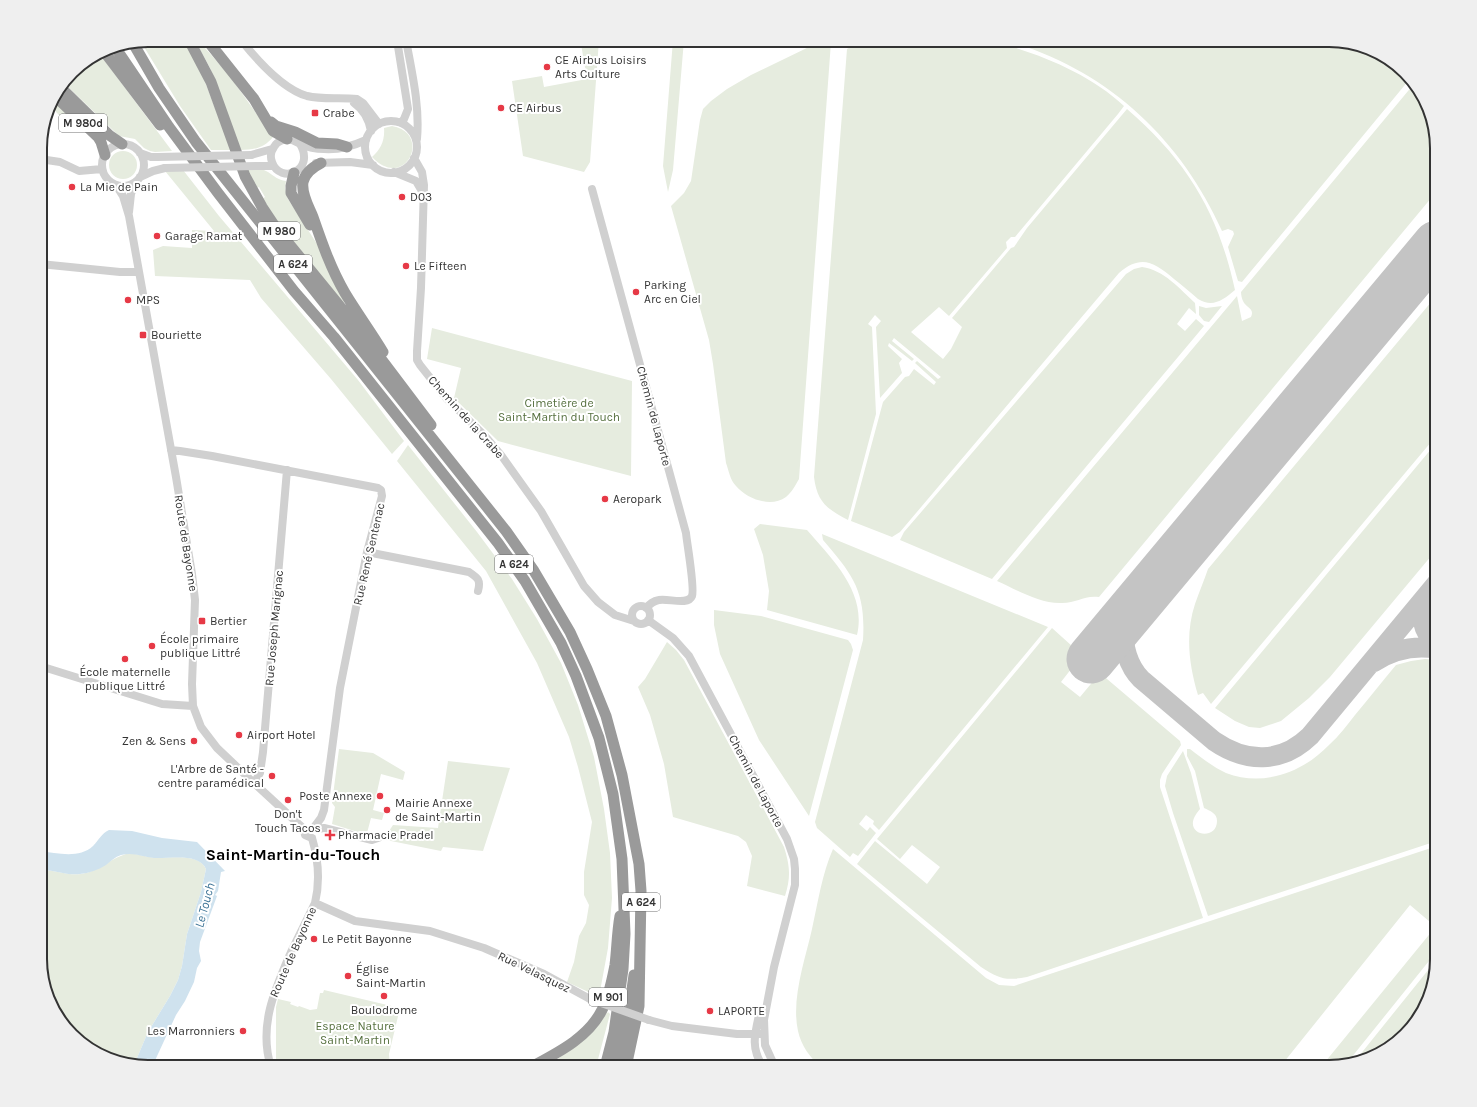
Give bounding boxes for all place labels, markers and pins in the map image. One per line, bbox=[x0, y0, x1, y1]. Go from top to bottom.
place label: CE Airbus Loisirs Arts Culture bbox=[555, 53, 647, 81]
marker: CE Airbus Loisirs Arts Culture bbox=[542, 62, 552, 72]
place label: CE Airbus bbox=[509, 101, 561, 115]
marker: CE Airbus bbox=[496, 103, 506, 113]
place label: Crabe bbox=[323, 106, 355, 120]
marker: Crabe bbox=[310, 108, 320, 118]
place label: La Mie de Pain bbox=[80, 180, 158, 194]
marker: La Mie de Pain bbox=[67, 182, 77, 192]
place label: D03 bbox=[410, 190, 432, 204]
marker: D03 bbox=[397, 192, 407, 202]
place label: Garage Ramat bbox=[165, 229, 243, 243]
marker: Garage Ramat bbox=[152, 231, 162, 241]
place label: Le Fifteen bbox=[414, 259, 467, 273]
marker: Le Fifteen bbox=[401, 261, 411, 271]
place label: Parking Arc en Ciel bbox=[644, 278, 701, 306]
marker: Parking Arc en Ciel bbox=[631, 287, 641, 297]
place label: MPS bbox=[136, 293, 160, 307]
marker: MPS bbox=[123, 295, 133, 305]
place label: Bouriette bbox=[151, 328, 202, 342]
marker: Bouriette bbox=[138, 330, 148, 340]
place label: Aeropark bbox=[613, 492, 662, 506]
marker: Aeropark bbox=[600, 494, 610, 504]
place label: Bertier bbox=[210, 614, 247, 628]
marker: Bertier bbox=[197, 616, 207, 626]
place label: École primaire publique Littré bbox=[160, 631, 240, 660]
marker: École primaire publique Littré bbox=[147, 641, 157, 651]
marker: École maternelle publique Littré bbox=[120, 654, 130, 664]
place label: École maternelle publique Littré bbox=[80, 664, 171, 693]
place label: Airport Hotel bbox=[247, 728, 316, 742]
marker: Airport Hotel bbox=[234, 730, 244, 740]
place label: Zen & Sens bbox=[122, 734, 186, 748]
marker: Zen & Sens bbox=[189, 736, 199, 746]
place label: L'Arbre de Santé - centre paramédical bbox=[158, 762, 264, 790]
marker: L'Arbre de Santé - centre paramédical bbox=[267, 771, 277, 781]
place label: Poste Annexe bbox=[299, 789, 372, 803]
marker: Poste Annexe bbox=[375, 791, 385, 801]
marker: Don't Touch Tacos bbox=[283, 795, 293, 805]
place label: Mairie Annexe de Saint-Martin bbox=[395, 796, 481, 824]
marker: Mairie Annexe de Saint-Martin bbox=[382, 805, 392, 815]
place label: Don't Touch Tacos bbox=[255, 807, 321, 835]
place label: Pharmacie Pradel bbox=[338, 828, 434, 842]
marker: Pharmacie Pradel bbox=[325, 830, 335, 840]
place label: Le Petit Bayonne bbox=[322, 932, 412, 946]
marker: Le Petit Bayonne bbox=[309, 934, 319, 944]
place label: Église Saint-Martin bbox=[356, 961, 426, 990]
marker: Église Saint-Martin bbox=[343, 971, 353, 981]
marker: Boulodrome bbox=[379, 991, 389, 1001]
place label: Boulodrome bbox=[351, 1003, 417, 1017]
place label: LAPORTE bbox=[718, 1004, 765, 1018]
marker: LAPORTE bbox=[705, 1006, 715, 1016]
place label: Les Marronniers bbox=[147, 1024, 235, 1038]
marker: Les Marronniers bbox=[238, 1026, 248, 1036]

